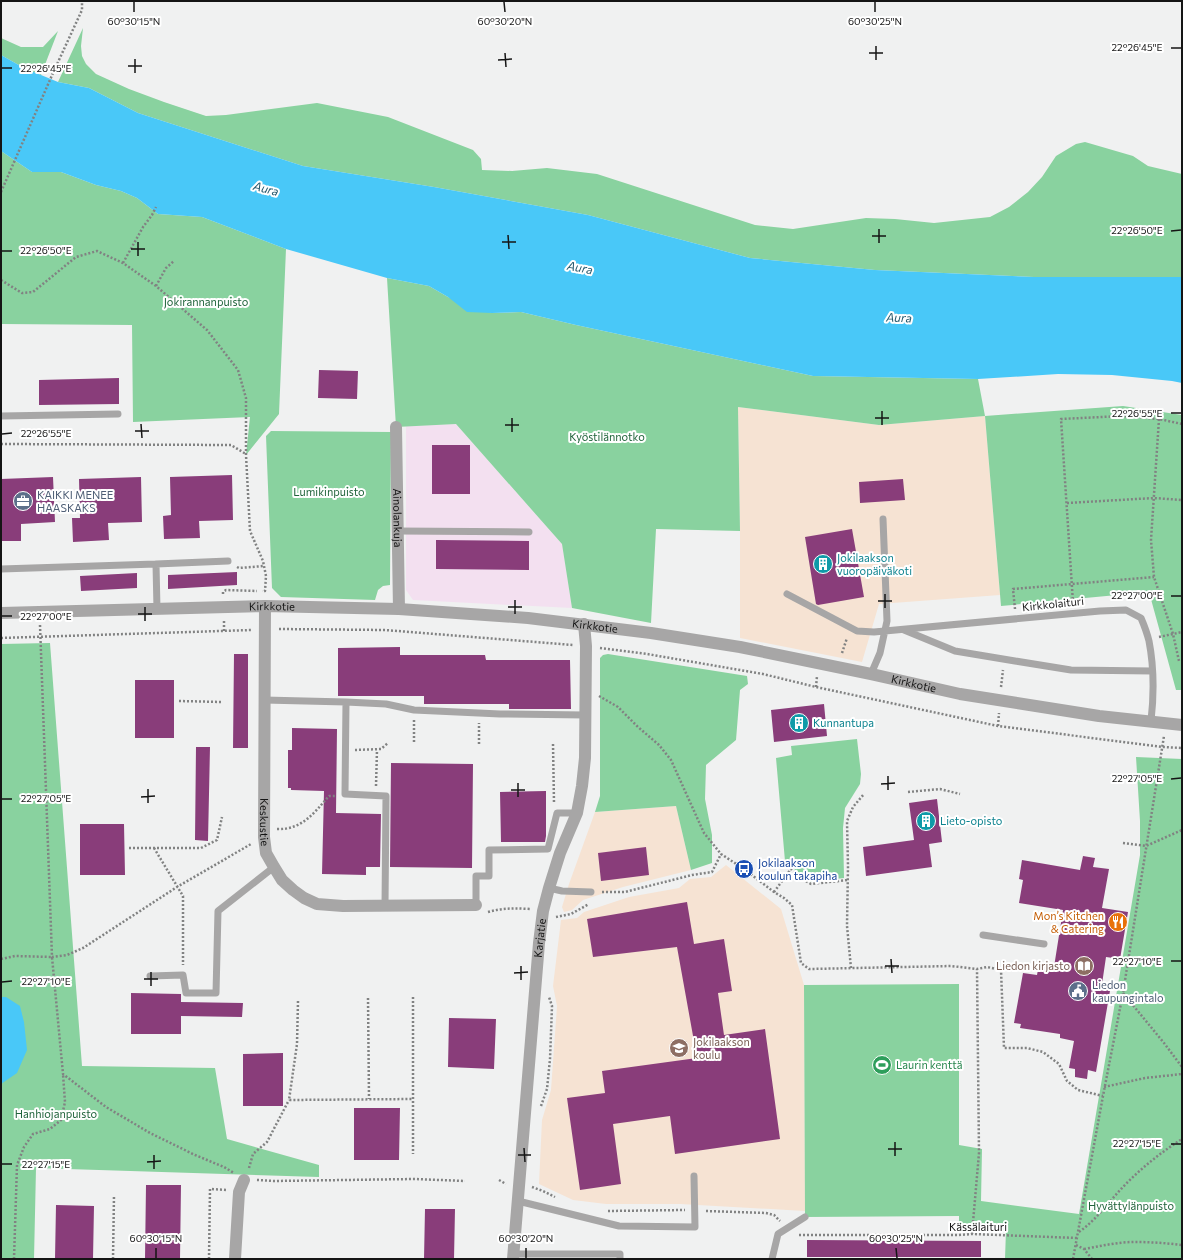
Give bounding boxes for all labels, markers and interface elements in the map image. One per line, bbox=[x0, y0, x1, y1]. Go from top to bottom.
text: 60°30'15"N bbox=[108, 15, 160, 27]
text: 60°30'20"N bbox=[478, 15, 532, 27]
text: 60°30'25"N bbox=[848, 15, 902, 27]
text: 22°26'45"E bbox=[1112, 41, 1162, 53]
text: 22°26'45"E bbox=[21, 62, 71, 74]
water label: Aura bbox=[251, 178, 281, 198]
text: 22°26'50"E bbox=[1111, 224, 1163, 236]
text: 22°26'50"E bbox=[20, 244, 72, 256]
water label: Aura bbox=[565, 257, 594, 276]
park label: Jokirannanpuisto bbox=[164, 295, 249, 309]
water label: Aura bbox=[885, 310, 912, 324]
text: 22°26'55"E bbox=[1112, 407, 1162, 419]
text: 22°26'55"E bbox=[21, 427, 71, 439]
park label: Kyöstilännotko bbox=[569, 430, 645, 443]
park label: Lumikinpuisto bbox=[293, 485, 365, 498]
place label: KAIKKI MENEE HAASKAKS bbox=[37, 488, 113, 514]
street label: Ainolankuja bbox=[391, 488, 405, 548]
office icon: KAIKKI MENEE HAASKAKS bbox=[12, 490, 34, 512]
place label: Jokilaakson vuoropäiväkoti bbox=[837, 551, 912, 577]
building icon: Jokilaakson vuoropäiväkoti bbox=[812, 553, 834, 575]
text: 22°27'00"E bbox=[1111, 589, 1163, 601]
street label: Kirkkolaituri bbox=[1021, 594, 1085, 613]
street label: Kirkkotie bbox=[249, 599, 295, 613]
text: 22°27'00"E bbox=[20, 610, 72, 622]
street label: Kirkkotie bbox=[572, 616, 619, 635]
street label: Kirkkotie bbox=[890, 672, 938, 695]
building icon: Kunnantupa bbox=[788, 712, 810, 734]
place label: Kunnantupa bbox=[813, 716, 874, 729]
text: 22°27'05"E bbox=[1112, 772, 1162, 784]
text: 22°27'05"E bbox=[21, 792, 71, 804]
street label: Keskustie bbox=[258, 798, 272, 847]
building icon: Lieto-opisto bbox=[915, 810, 937, 832]
place label: Lieto-opisto bbox=[940, 814, 1003, 827]
place label: Jokilaakson koulun takapiha bbox=[758, 856, 837, 882]
bus stop icon: Jokilaakson koulun takapiha bbox=[733, 858, 755, 880]
place label: Mon’s Kitchen & Catering bbox=[1033, 909, 1104, 935]
restaurant icon: Mon’s Kitchen & Catering bbox=[1107, 911, 1129, 933]
street label: Karjatie bbox=[531, 918, 548, 958]
library icon: Liedon kirjasto bbox=[1073, 955, 1095, 977]
text: 22°27'10"E bbox=[1112, 955, 1162, 967]
place label: Liedon kirjasto bbox=[996, 959, 1070, 972]
text: 22°27'10"E bbox=[21, 975, 71, 987]
place label: Liedon kaupungintalo bbox=[1092, 978, 1164, 1004]
public building icon: Liedon kaupungintalo bbox=[1067, 980, 1089, 1002]
place label: Jokilaakson koulu bbox=[693, 1035, 750, 1061]
school or university icon: Jokilaakson koulu bbox=[668, 1037, 690, 1059]
sports icon: Laurin kenttä bbox=[871, 1054, 893, 1076]
place label: Laurin kenttä bbox=[896, 1058, 962, 1071]
park label: Hanhiojanpuisto bbox=[15, 1107, 98, 1120]
text: 22°27'15"E bbox=[1113, 1137, 1161, 1149]
text: 22°27'15"E bbox=[22, 1158, 70, 1170]
park label: Hyvättylänpuisto bbox=[1088, 1199, 1174, 1212]
street label: Kässälaituri bbox=[949, 1220, 1007, 1233]
text: 60°30'15"N bbox=[130, 1232, 182, 1244]
text: 60°30'20"N bbox=[499, 1232, 553, 1244]
text: 60°30'25"N bbox=[869, 1232, 923, 1244]

